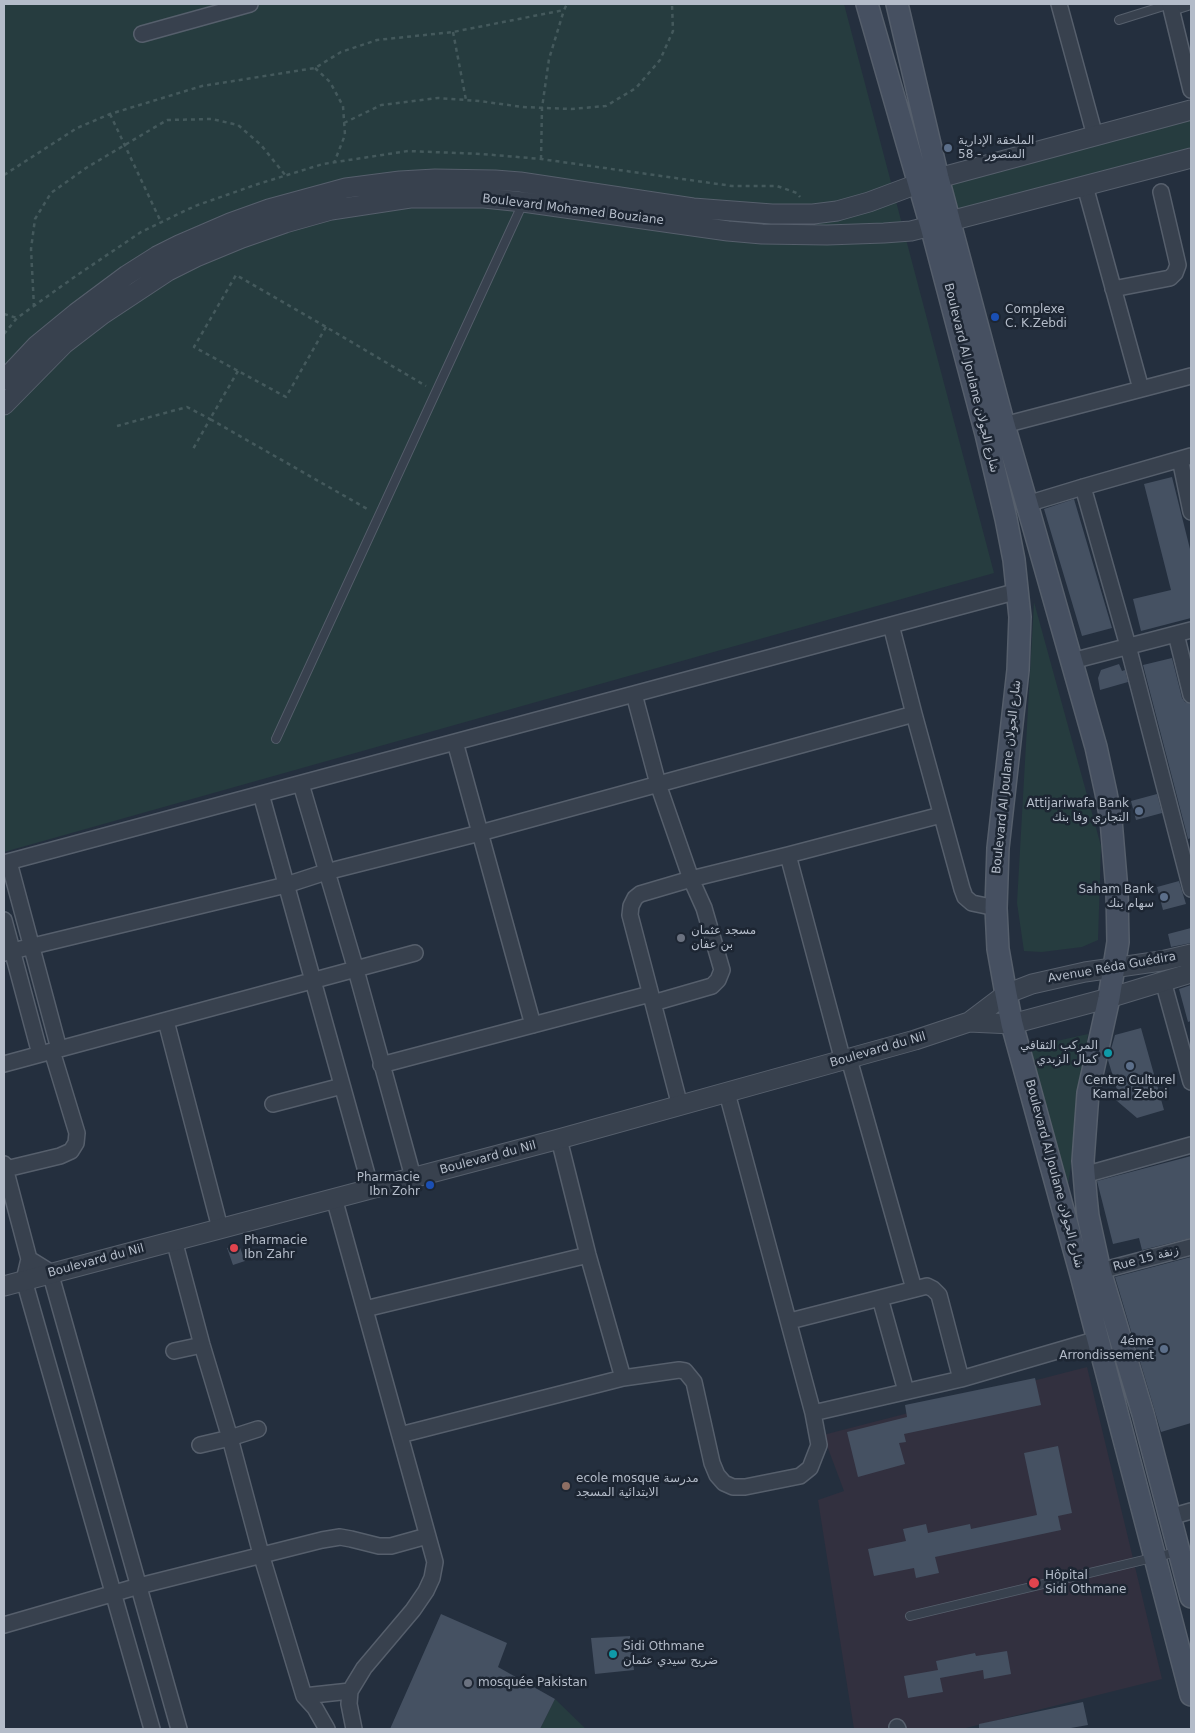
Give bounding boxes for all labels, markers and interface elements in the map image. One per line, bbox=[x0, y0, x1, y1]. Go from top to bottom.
place label: الملحقة الإدارية 58 - المنصور bbox=[958, 134, 1034, 162]
marker: الملحقة الإدارية 58 - المنصور bbox=[942, 142, 954, 154]
street label: Boulevard Mohamed Bouziane bbox=[481, 192, 665, 228]
street label: Boulevard Al Joulane شارع الجولان bbox=[940, 282, 1002, 474]
place label: Complexe C. K.Zebdi bbox=[1005, 303, 1067, 331]
marker: Complexe C. K.Zebdi bbox=[989, 311, 1001, 323]
street label: Boulevard Al Joulane شارع الجولان bbox=[990, 679, 1024, 875]
place label: Attijariwafa Bank التجاري وفا بنك bbox=[1027, 797, 1129, 825]
marker: Attijariwafa Bank التجاري وفا بنك bbox=[1133, 805, 1145, 817]
place label: Saham Bank سهام بنك bbox=[1078, 883, 1154, 911]
marker: Saham Bank سهام بنك bbox=[1158, 891, 1170, 903]
place label: مسجد عثمان بن عفان bbox=[691, 924, 756, 952]
marker: مسجد عثمان بن عفان bbox=[675, 932, 687, 944]
street label: Avenue Réda Guédira bbox=[1047, 950, 1177, 986]
street label: Boulevard du Nil bbox=[828, 1029, 928, 1071]
place label: المركب الثقافي كمال الزبدي bbox=[1020, 1039, 1098, 1067]
marker: المركب الثقافي كمال الزبدي bbox=[1102, 1047, 1114, 1059]
marker: Centre Culturel Kamal Zeboi bbox=[1124, 1060, 1136, 1072]
place label: Centre Culturel Kamal Zeboi bbox=[1085, 1074, 1175, 1102]
street label: Boulevard Al Joulane شارع الجولان bbox=[1022, 1078, 1086, 1270]
street label: Boulevard du Nil bbox=[438, 1138, 538, 1178]
place label: Pharmacie Ibn Zohr bbox=[357, 1171, 420, 1199]
marker: Pharmacie Ibn Zohr bbox=[424, 1179, 436, 1191]
place label: Pharmacie Ibn Zahr bbox=[244, 1234, 307, 1262]
street label: Boulevard du Nil bbox=[46, 1241, 146, 1281]
marker: Pharmacie Ibn Zahr bbox=[228, 1242, 240, 1254]
street label: Rue 15 زنقة bbox=[1112, 1243, 1180, 1275]
place label: 4éme Arrondissement bbox=[1059, 1335, 1154, 1363]
marker: 4éme Arrondissement bbox=[1158, 1343, 1170, 1355]
place label: ecole mosque مدرسة الابتدائية المسجد bbox=[576, 1472, 699, 1500]
marker: ecole mosque مدرسة الابتدائية المسجد bbox=[560, 1480, 572, 1492]
place label: Hôpital Sidi Othmane bbox=[1045, 1569, 1127, 1597]
marker: Hôpital Sidi Othmane bbox=[1027, 1576, 1041, 1590]
place label: Sidi Othmane ضريح سيدي عثمان bbox=[623, 1640, 718, 1668]
marker: Sidi Othmane ضريح سيدي عثمان bbox=[607, 1648, 619, 1660]
place label: mosquée Pakistan bbox=[478, 1676, 587, 1690]
marker: mosquée Pakistan bbox=[462, 1677, 474, 1689]

